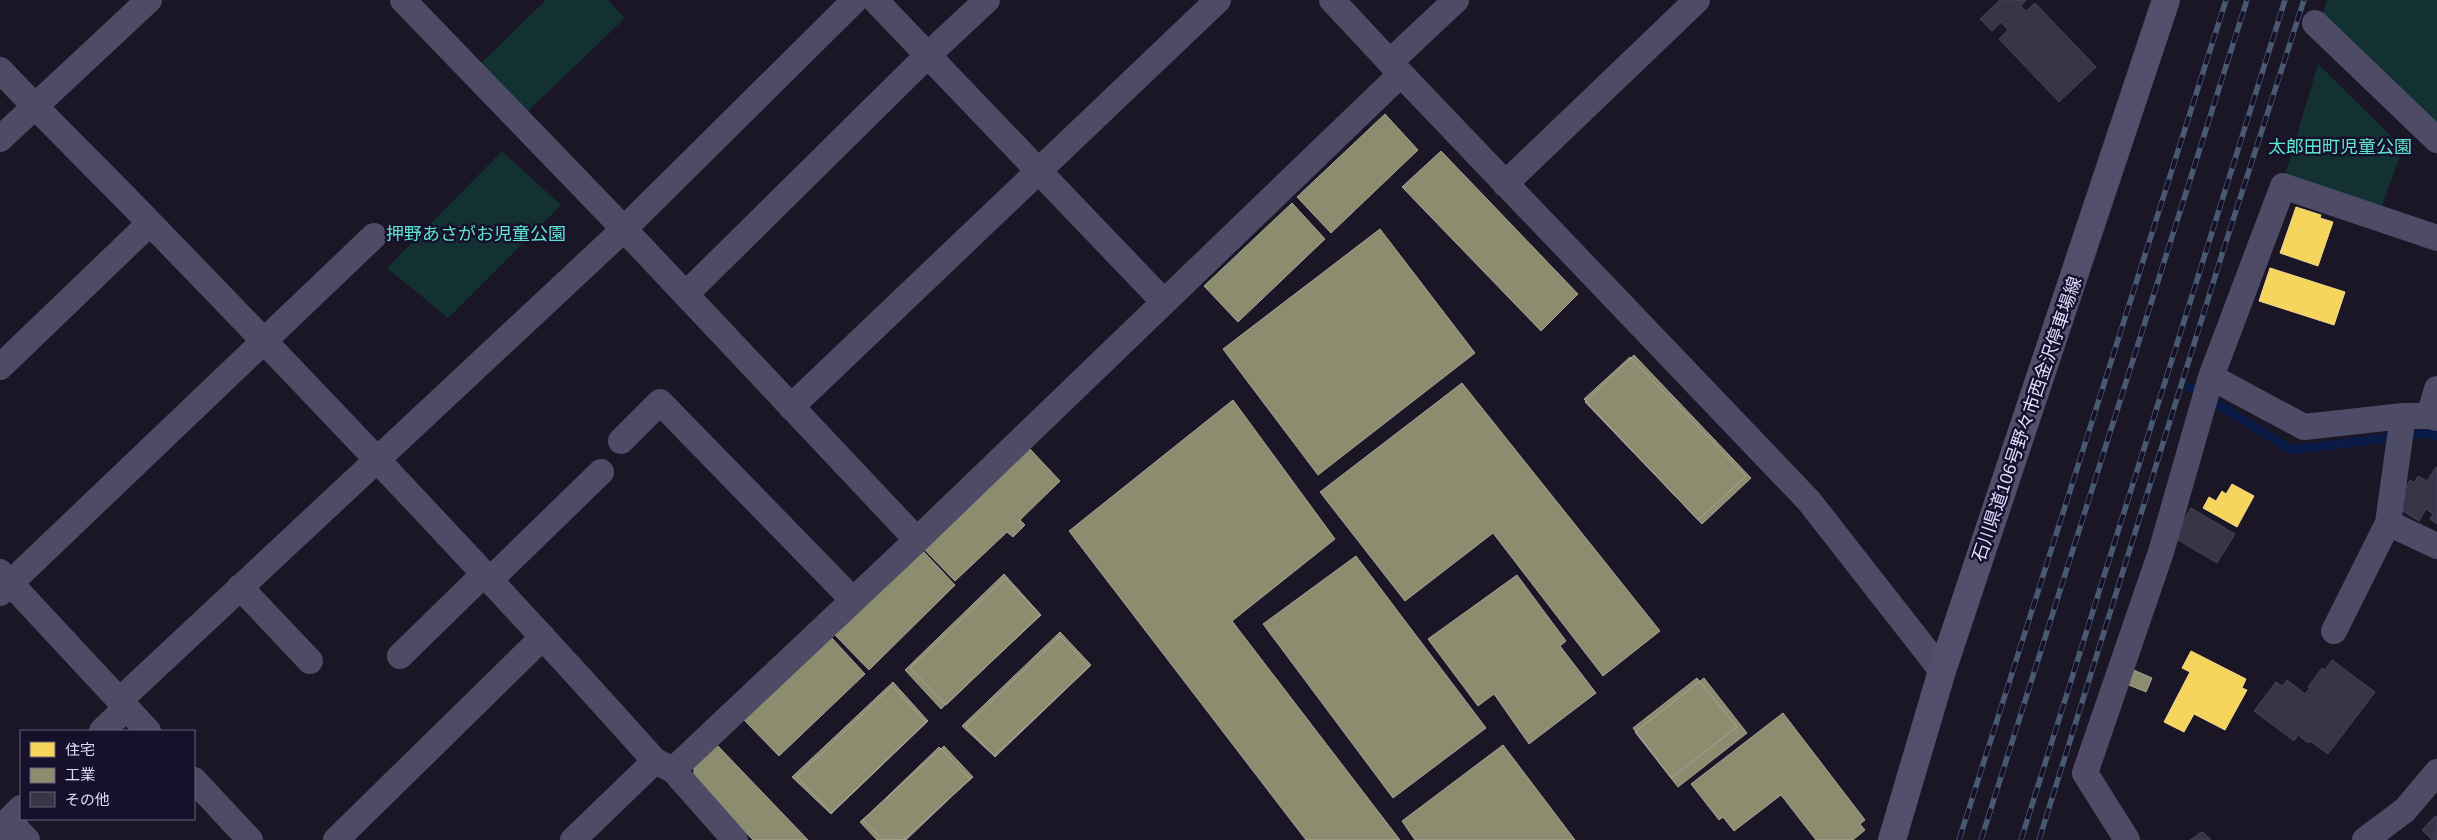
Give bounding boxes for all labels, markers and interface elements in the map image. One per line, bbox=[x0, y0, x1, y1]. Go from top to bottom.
park label: 太郎田町児童公園 bbox=[2268, 137, 2412, 157]
park label: 押野あさがお児童公園 bbox=[386, 224, 566, 244]
street label: 石川県道106号野々市西金沢停車場線 bbox=[1969, 274, 2085, 564]
legend bbox=[20, 730, 195, 820]
text: 住宅 bbox=[65, 741, 95, 758]
text: 工業 bbox=[65, 766, 95, 783]
text: その他 bbox=[65, 791, 110, 808]

